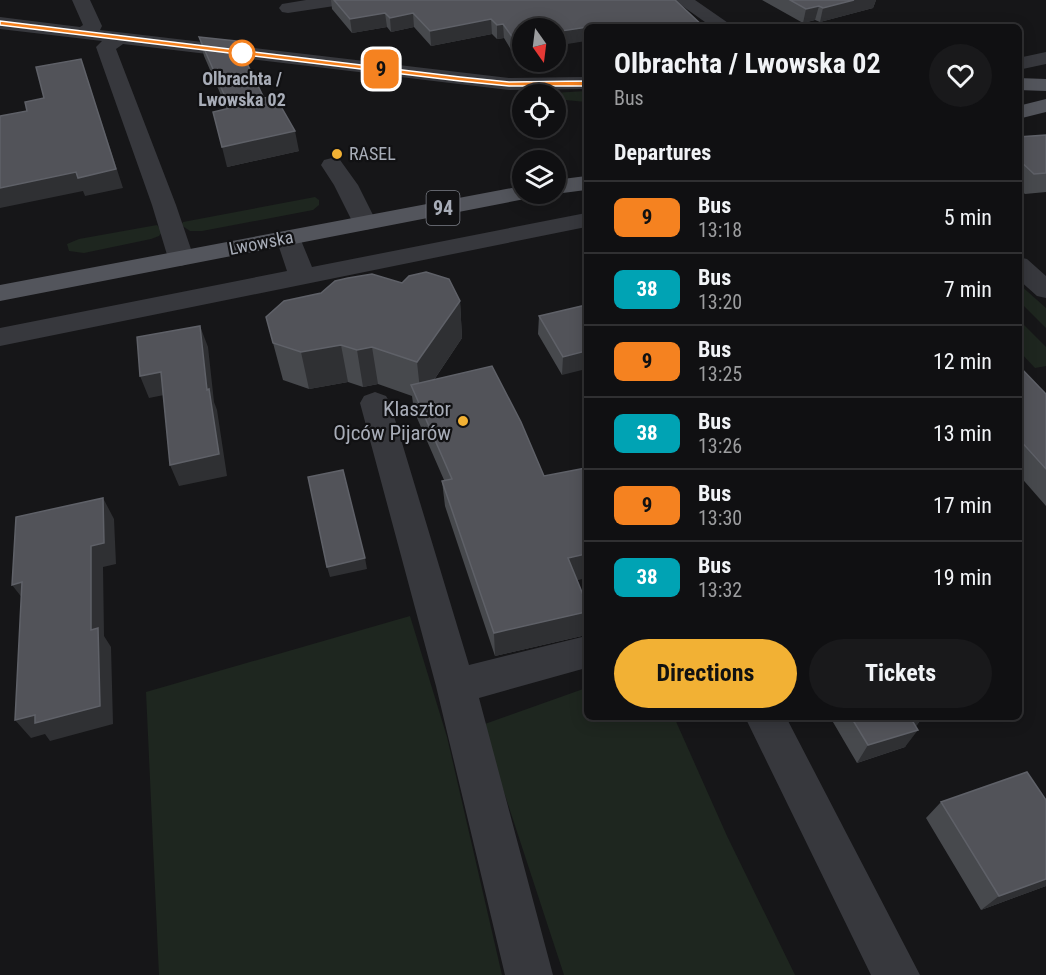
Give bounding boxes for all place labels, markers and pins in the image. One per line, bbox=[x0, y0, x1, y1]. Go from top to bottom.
marker: Olbrachta / Lwowska 02 bbox=[229, 40, 255, 66]
place label: Olbrachta / Lwowska 02 bbox=[198, 68, 286, 110]
place label: RASEL bbox=[349, 143, 396, 164]
marker: RASEL bbox=[330, 147, 344, 161]
place label: Klasztor Ojców Pijarów bbox=[333, 397, 451, 445]
marker: Klasztor Ojców Pijarów bbox=[456, 414, 470, 428]

